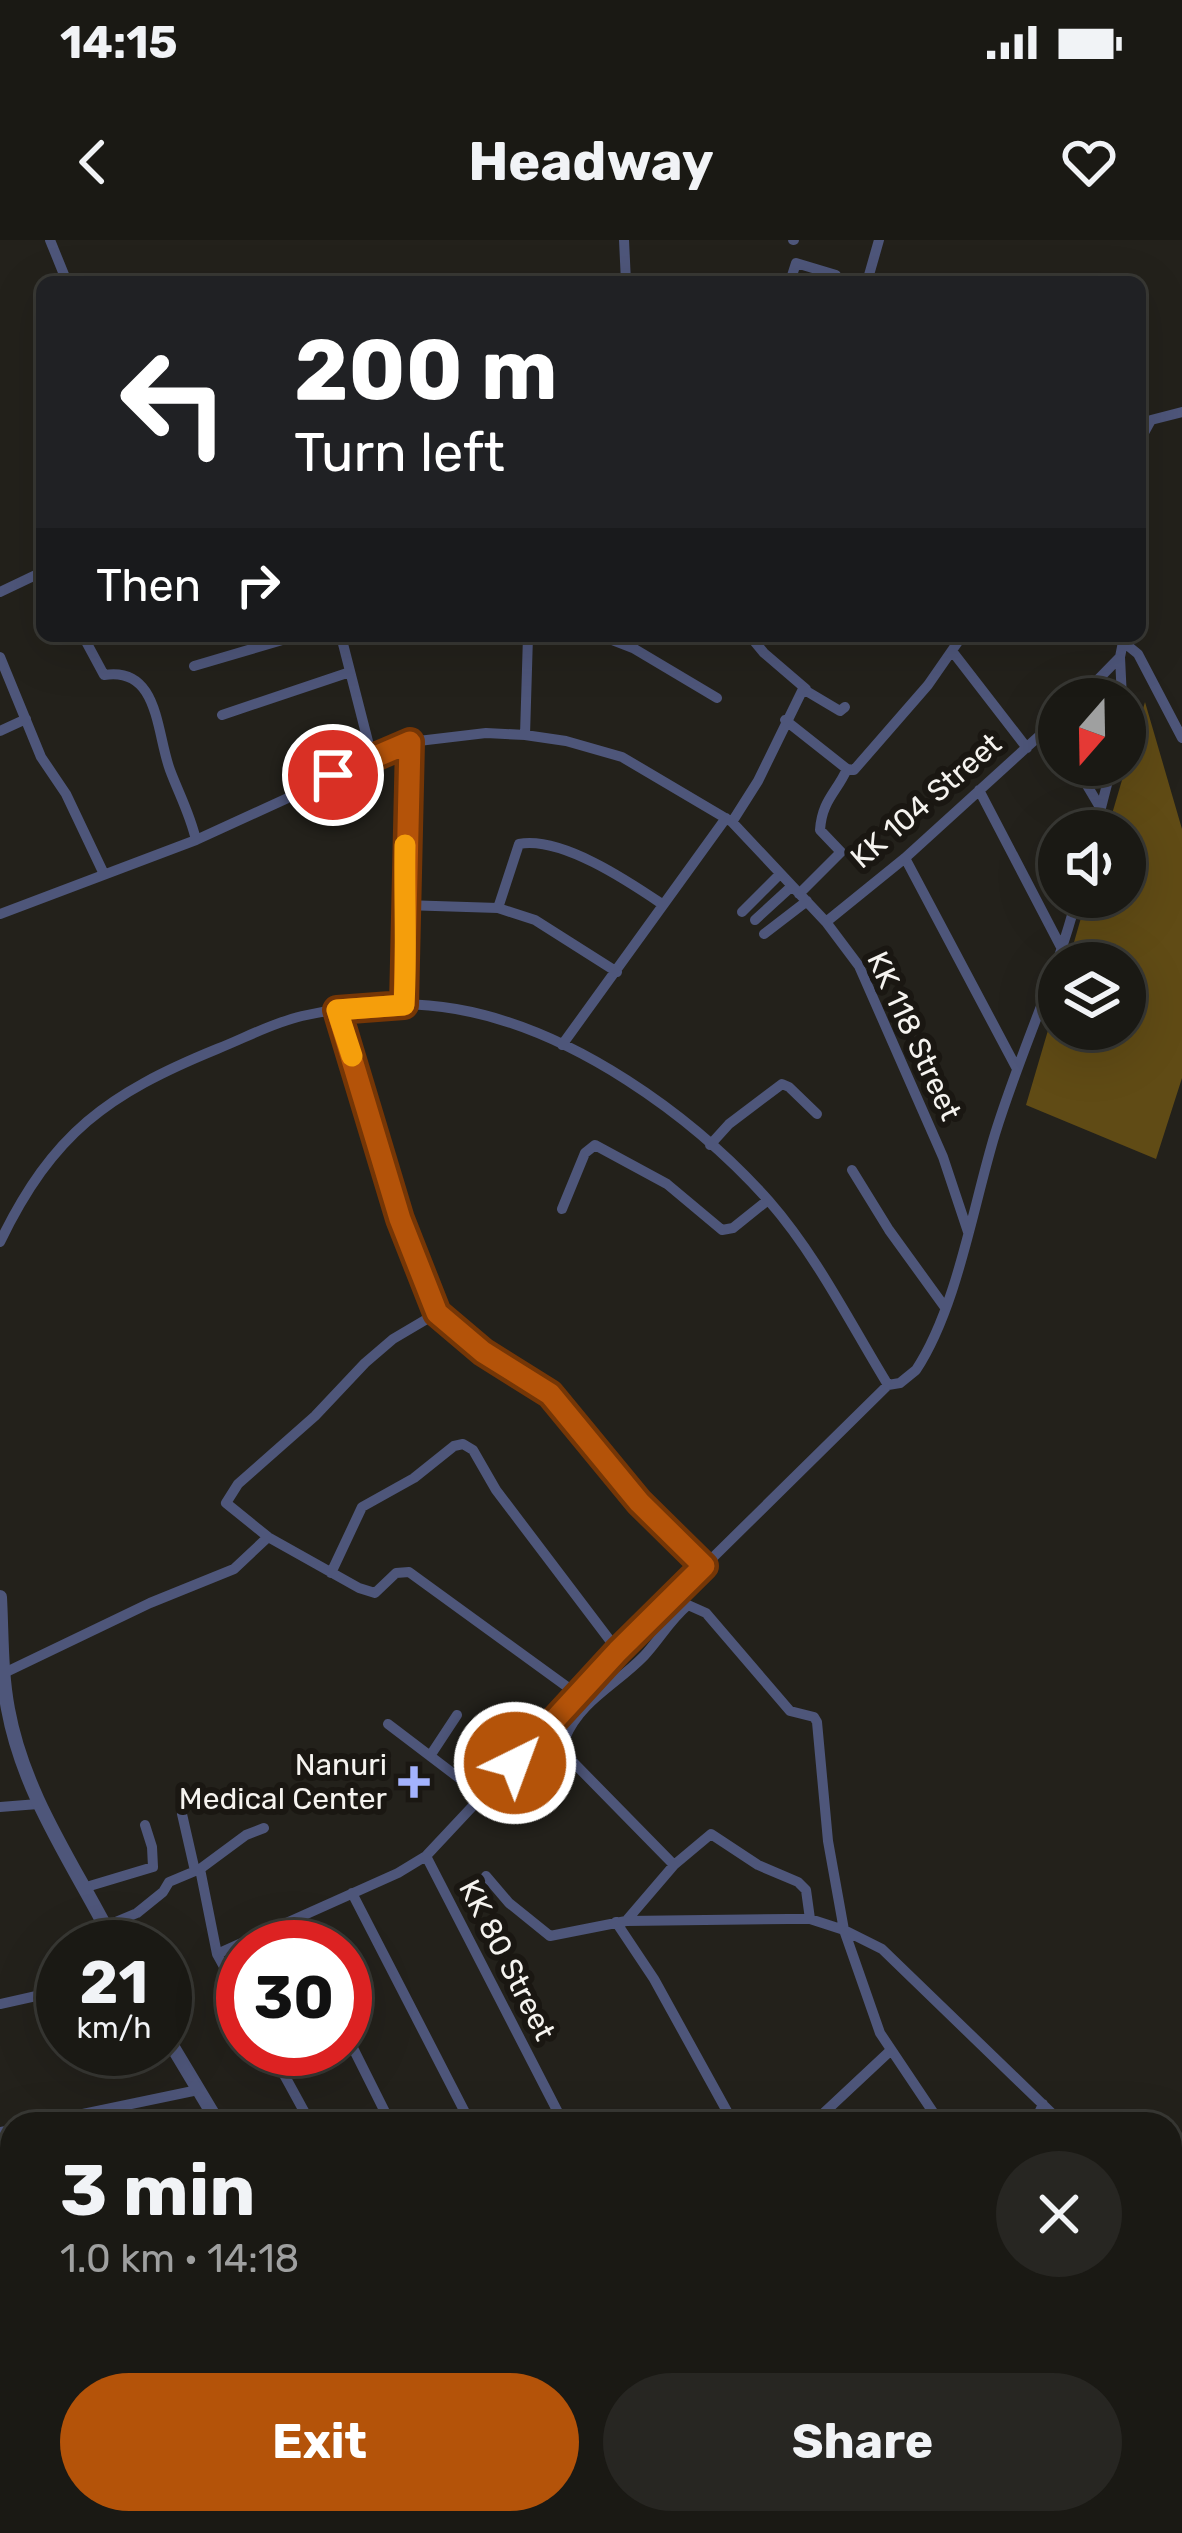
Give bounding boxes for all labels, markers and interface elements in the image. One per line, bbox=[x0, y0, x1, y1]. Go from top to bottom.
text: 14:15 bbox=[60, 16, 178, 69]
icon: back bbox=[60, 129, 126, 195]
icon: heart bbox=[1056, 129, 1122, 195]
text: Headway bbox=[468, 130, 714, 194]
text: 200 m bbox=[294, 320, 558, 420]
icon: left bbox=[96, 324, 252, 480]
text: Turn left bbox=[294, 421, 505, 485]
icon: right bbox=[225, 552, 291, 618]
text: Then bbox=[96, 559, 201, 612]
north arrow bbox=[1038, 678, 1146, 786]
map controls bbox=[1038, 678, 1146, 1050]
pin bbox=[282, 724, 384, 826]
street label: KK 104 Street bbox=[843, 726, 1009, 876]
icon: arrive bbox=[300, 742, 366, 808]
button: sound bbox=[1038, 810, 1146, 918]
button: layers bbox=[1038, 942, 1146, 1050]
street label: KK 118 Street bbox=[859, 946, 969, 1126]
position arrow bbox=[452, 1700, 578, 1826]
place label: Nanuri Medical Center bbox=[179, 1747, 388, 1817]
marker: Nanuri Medical Center bbox=[398, 1766, 430, 1798]
street label: KK 80 Street bbox=[451, 1874, 563, 2047]
speed limit sign: 30 bbox=[216, 1920, 372, 2076]
text: 21 bbox=[80, 1947, 148, 2018]
text: km/h bbox=[77, 2010, 151, 2046]
text: 3 min bbox=[60, 2148, 256, 2233]
button: close bbox=[996, 2151, 1122, 2277]
text: 1.0 km · 14:18 bbox=[60, 2236, 299, 2282]
button: Exit bbox=[60, 2373, 579, 2511]
button: Share bbox=[603, 2373, 1122, 2511]

